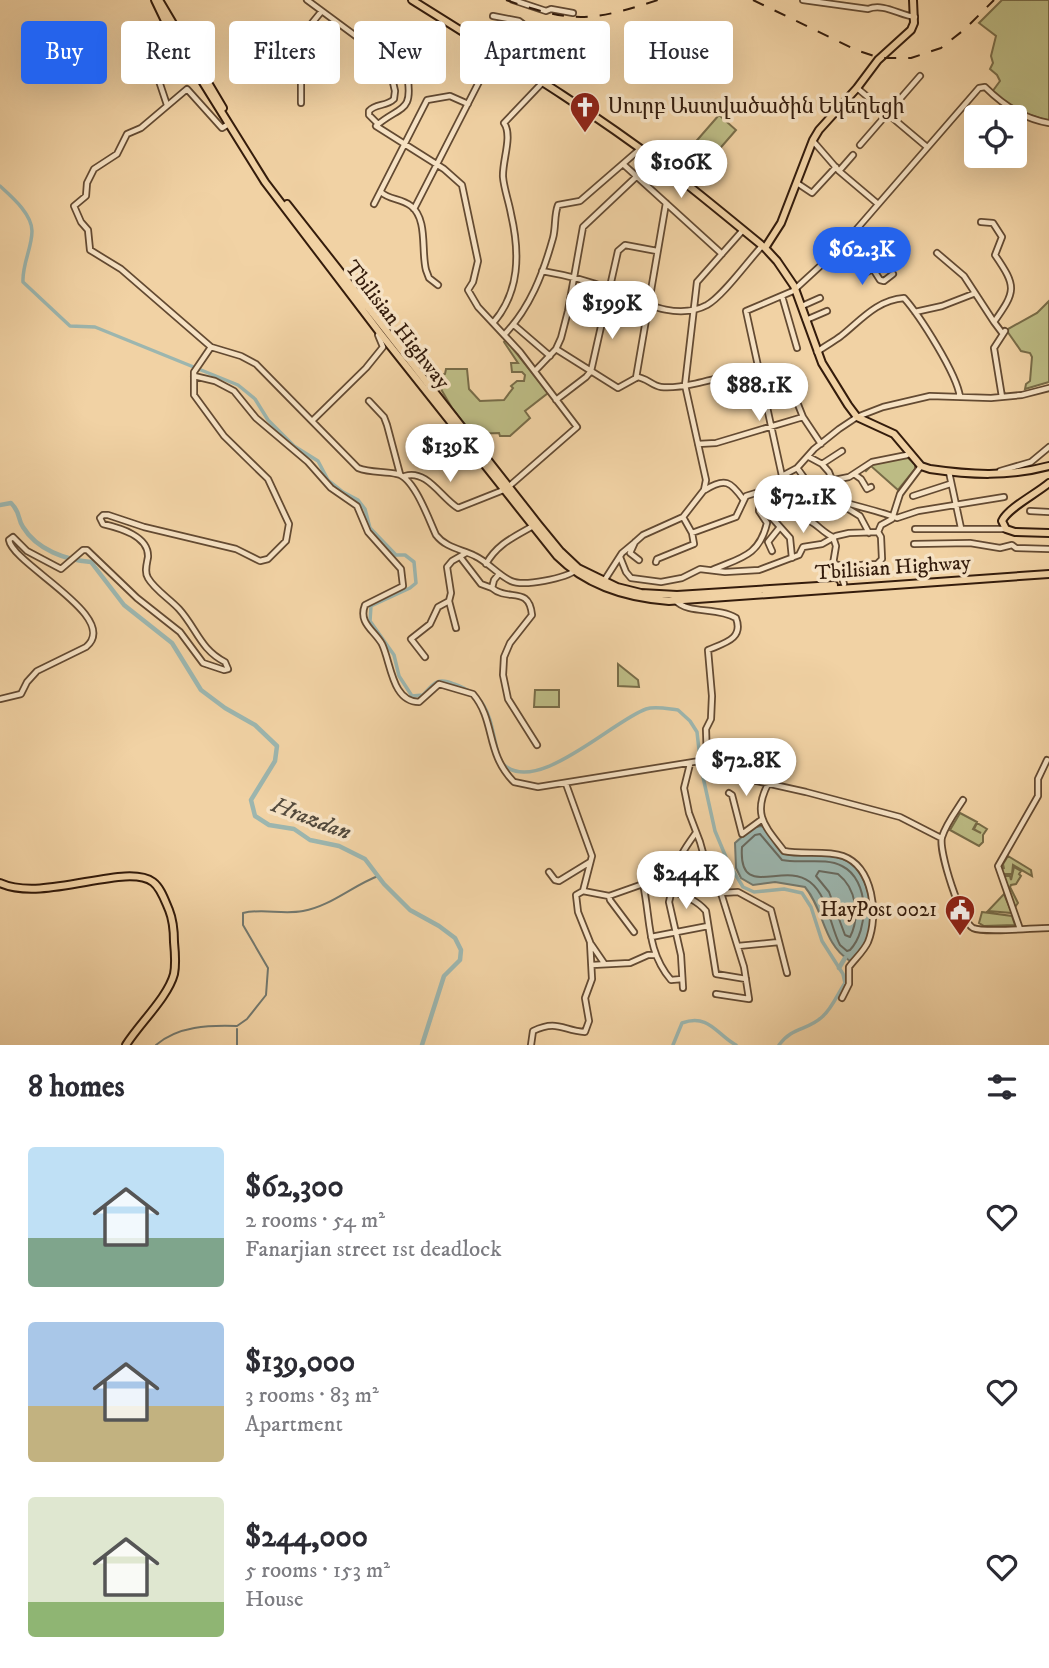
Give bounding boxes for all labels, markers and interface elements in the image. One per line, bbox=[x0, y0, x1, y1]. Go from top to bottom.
chip: Buy bbox=[21, 21, 107, 84]
chip: Rent bbox=[121, 21, 215, 84]
chip: Filters bbox=[229, 21, 340, 84]
chip: New bbox=[354, 21, 446, 84]
chip: Apartment bbox=[460, 21, 610, 84]
chip: House bbox=[624, 21, 733, 84]
church icon: Սուրբ Աստվածածին Եկեղեցի bbox=[568, 90, 602, 134]
place label: Սուրբ Աստվածածին Եկեղեցի bbox=[608, 94, 904, 120]
map controls bbox=[964, 105, 1027, 168]
button: locate bbox=[964, 105, 1027, 168]
pin: $106K bbox=[632, 140, 730, 200]
text: $106K bbox=[650, 148, 712, 177]
pin: $62.3K bbox=[805, 228, 919, 287]
text: $62.3K bbox=[829, 235, 895, 264]
street label: Tbilisian Highway bbox=[339, 256, 456, 395]
pin: $199K bbox=[563, 282, 661, 341]
text: $199K bbox=[582, 289, 642, 318]
pin: $88.1K bbox=[702, 364, 816, 423]
text: $88.1K bbox=[726, 371, 792, 400]
pin: $139K bbox=[401, 424, 499, 484]
text: $139K bbox=[421, 432, 479, 461]
pin: $72.1K bbox=[746, 476, 860, 535]
text: $72.1K bbox=[770, 483, 836, 512]
street label: Tbilisian Highway bbox=[814, 550, 973, 586]
pin: $72.8K bbox=[689, 738, 803, 798]
text: $72.8K bbox=[711, 746, 781, 775]
water label: Hrazdan bbox=[266, 790, 355, 847]
pin: $244K bbox=[637, 852, 735, 911]
text: $244K bbox=[653, 859, 719, 888]
public building icon: HayPost 0021 bbox=[943, 893, 977, 937]
place label: HayPost 0021 bbox=[820, 897, 937, 923]
icon: filters bbox=[983, 1068, 1021, 1106]
text: 8 homes bbox=[28, 1069, 125, 1106]
text: $62,300 bbox=[245, 1169, 344, 1206]
icon: home bbox=[84, 1175, 168, 1259]
icon: heart bbox=[983, 1198, 1021, 1236]
text: 2 rooms · 54 m² bbox=[245, 1206, 385, 1235]
text: Fanarjian street 1st deadlock bbox=[245, 1235, 502, 1264]
text: $139,000 bbox=[245, 1344, 355, 1381]
icon: home bbox=[84, 1350, 168, 1434]
icon: heart bbox=[983, 1373, 1021, 1411]
text: 3 rooms · 83 m² bbox=[245, 1381, 379, 1410]
text: Apartment bbox=[245, 1410, 343, 1439]
text: $244,000 bbox=[245, 1519, 368, 1556]
icon: home bbox=[84, 1525, 168, 1609]
icon: heart bbox=[983, 1548, 1021, 1586]
text: 5 rooms · 153 m² bbox=[245, 1556, 390, 1585]
text: House bbox=[245, 1585, 303, 1614]

